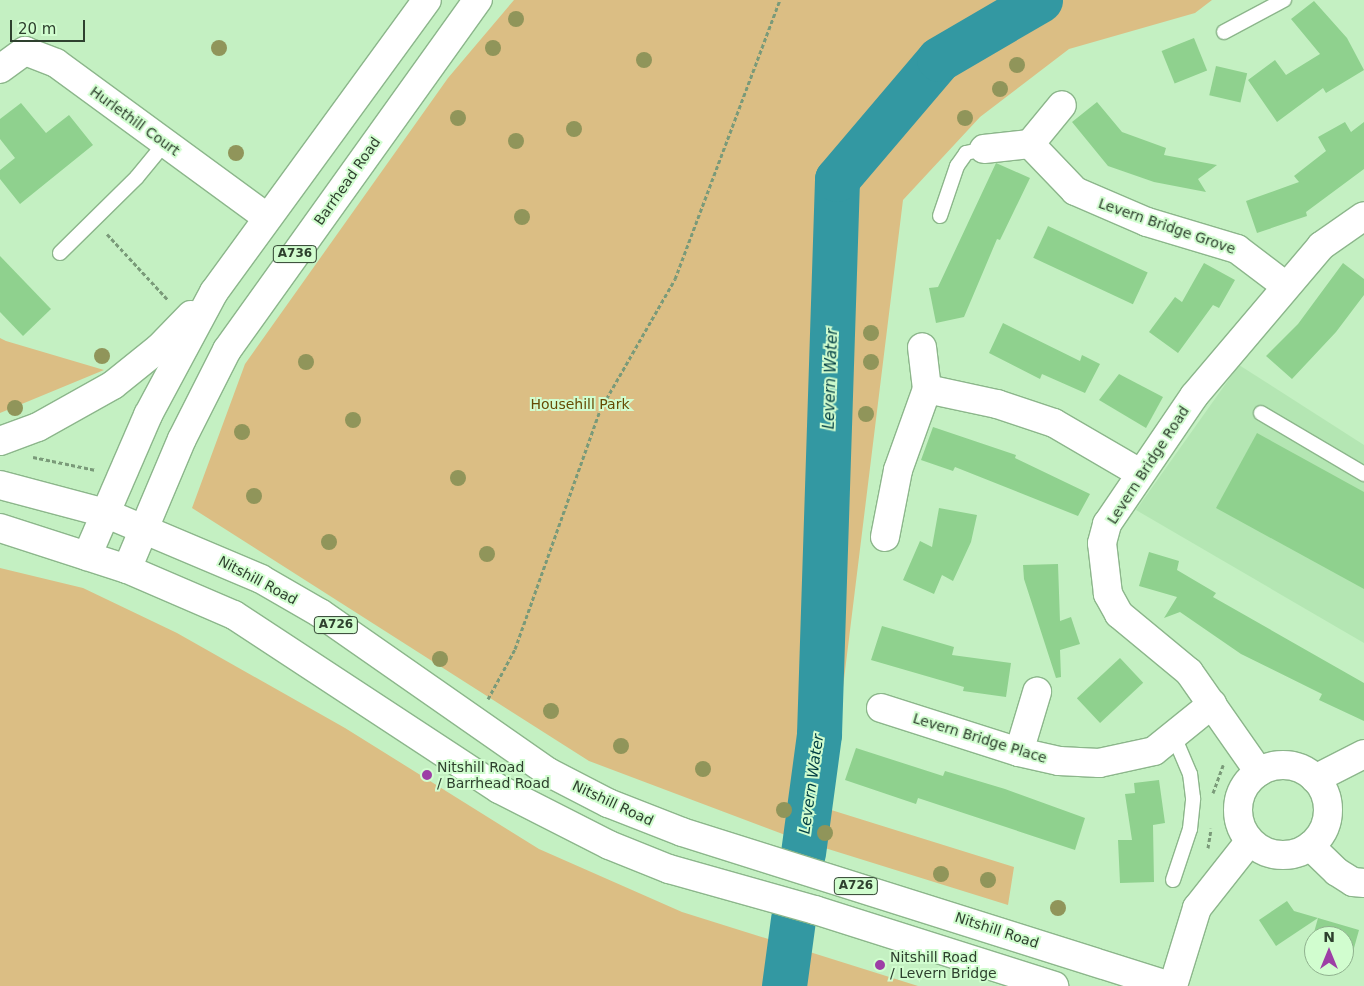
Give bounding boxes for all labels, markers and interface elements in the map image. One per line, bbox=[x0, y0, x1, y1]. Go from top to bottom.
scale bar bbox=[12, 10, 88, 42]
text: 20 m bbox=[18, 20, 56, 38]
street label: Hurlethill Court bbox=[87, 83, 183, 159]
street label: Barrhead Road bbox=[310, 134, 384, 228]
street label: Levern Bridge Grove bbox=[1096, 195, 1238, 257]
road number: A736 bbox=[272, 244, 318, 264]
water label: Levern Water bbox=[820, 328, 842, 430]
park label: Househill Park bbox=[530, 396, 630, 412]
street label: Levern Bridge Road bbox=[1104, 403, 1192, 527]
street label: Nitshill Road bbox=[216, 552, 300, 608]
road number: A726 bbox=[314, 616, 358, 634]
street label: Levern Bridge Place bbox=[911, 710, 1049, 766]
water label: Levern Water bbox=[796, 733, 828, 835]
place label: Nitshill Road / Barrhead Road bbox=[437, 759, 550, 792]
marker: Nitshill Road / Barrhead Road bbox=[421, 769, 433, 781]
street label: Nitshill Road bbox=[570, 777, 656, 829]
road number: A726 bbox=[834, 876, 878, 896]
street label: Nitshill Road bbox=[953, 909, 1041, 951]
north arrow bbox=[1304, 926, 1354, 976]
text: N bbox=[1323, 929, 1335, 945]
place label: Nitshill Road / Levern Bridge bbox=[890, 949, 997, 982]
marker: Nitshill Road / Levern Bridge bbox=[874, 959, 886, 971]

